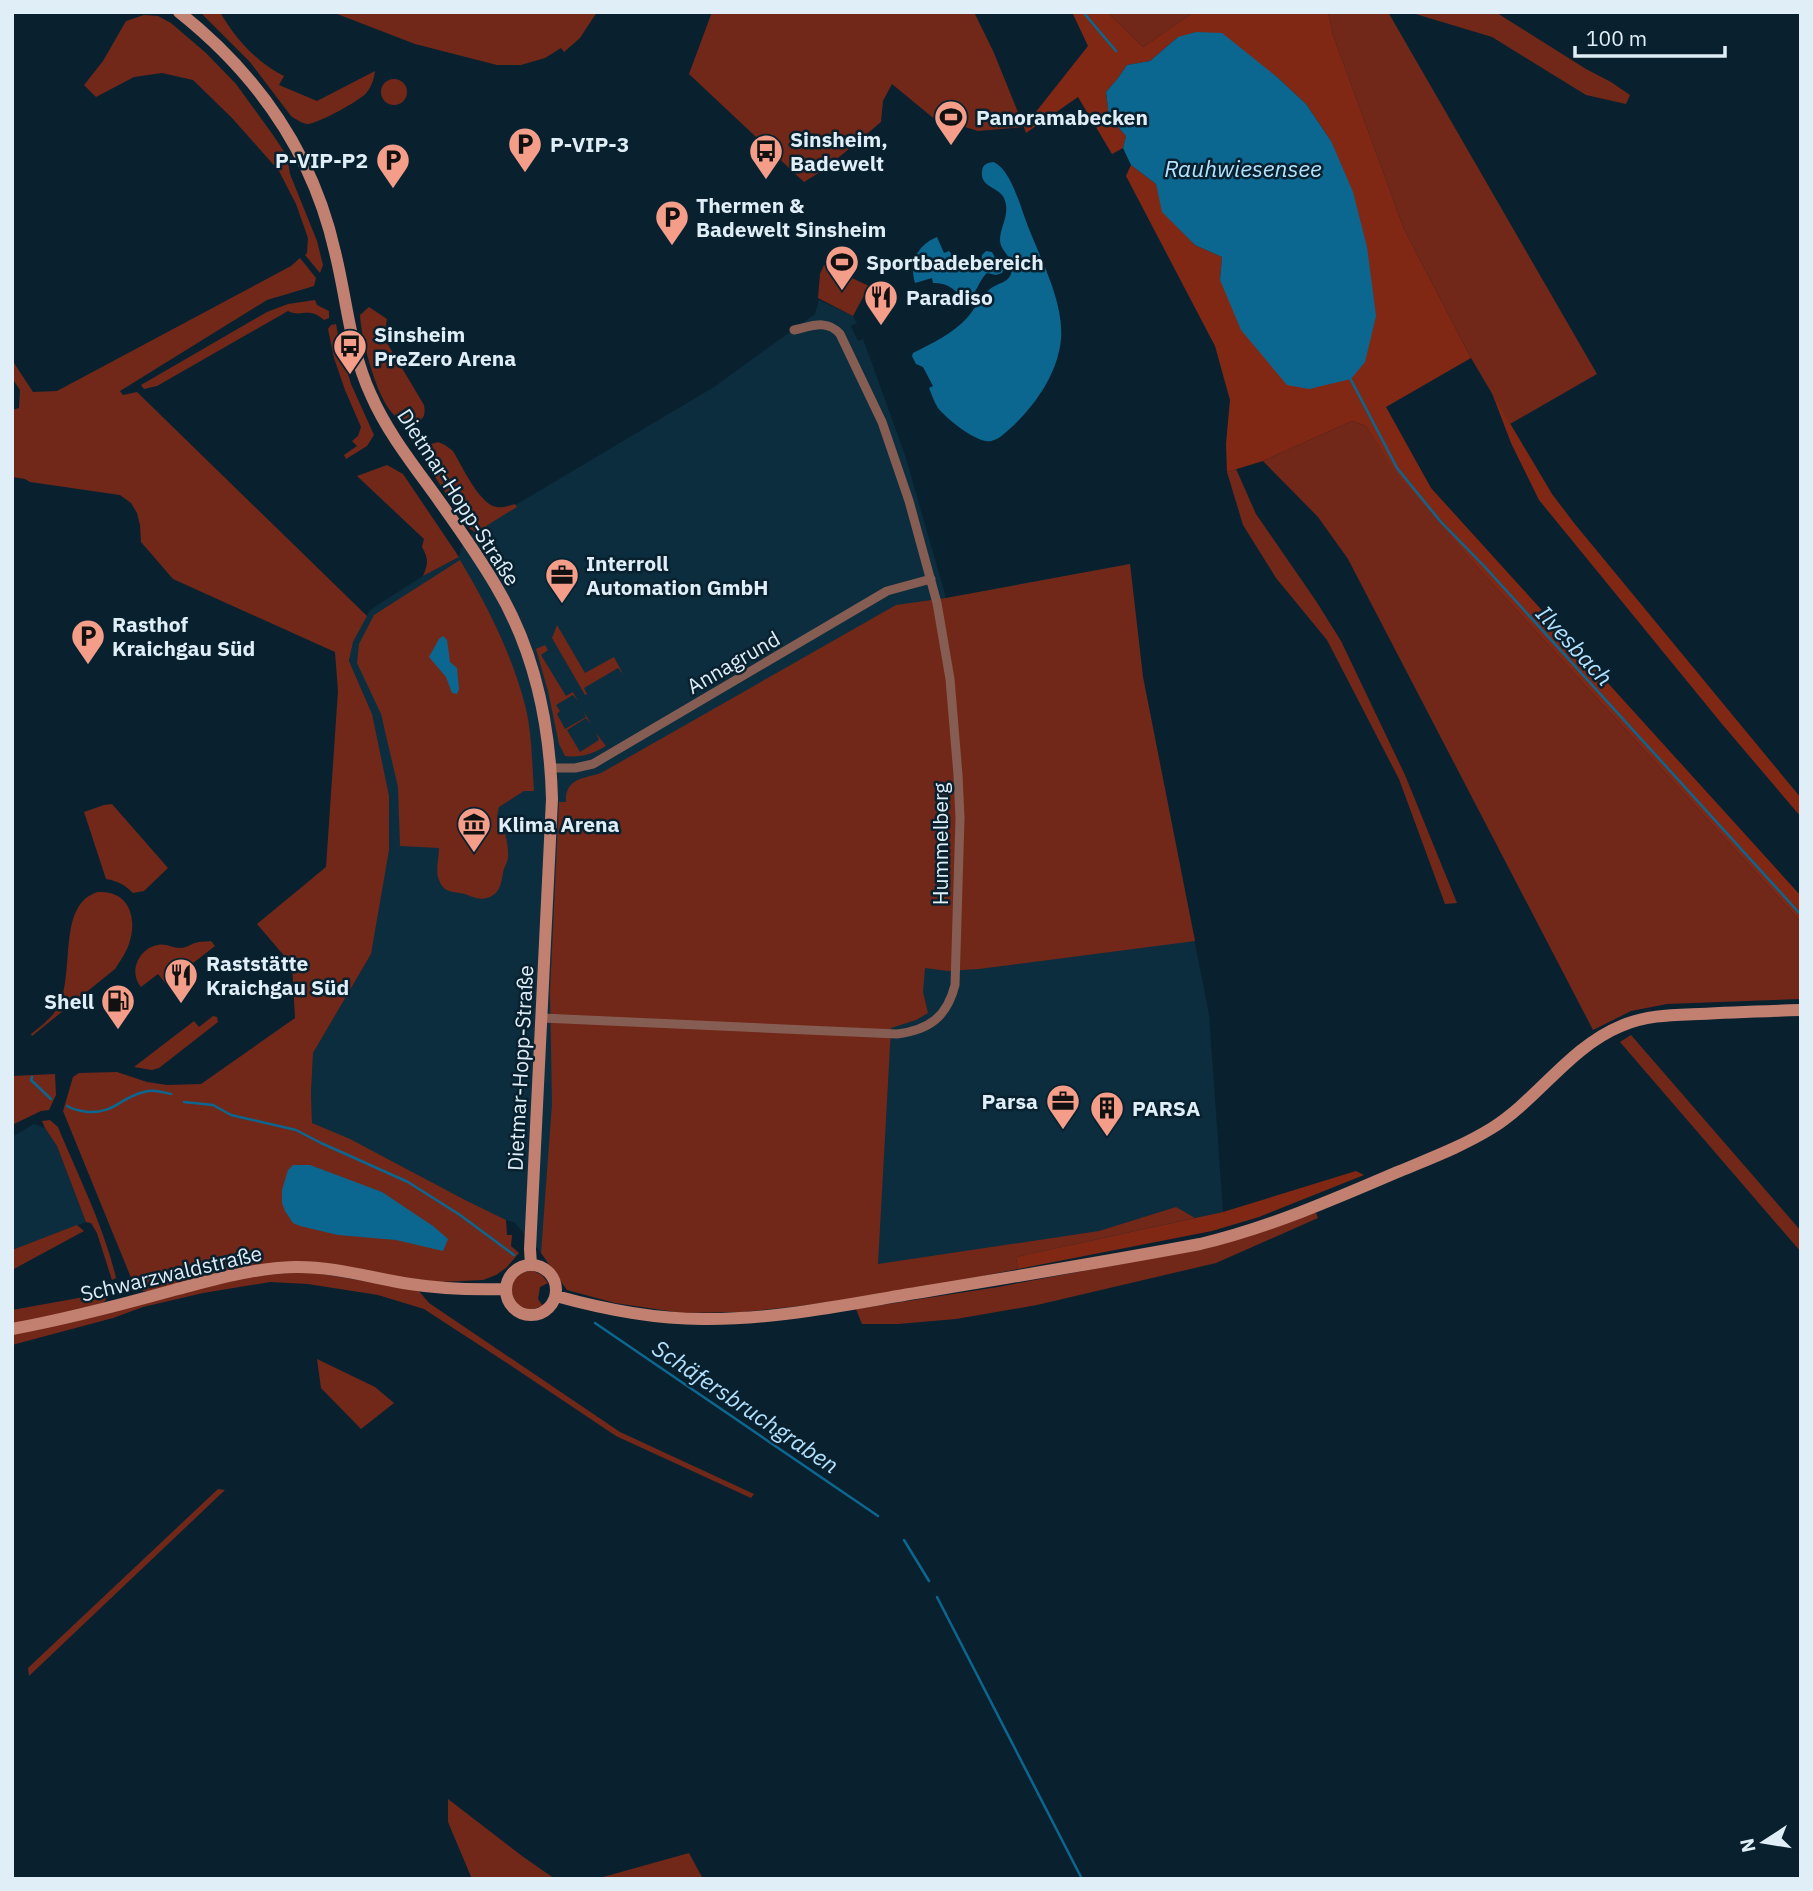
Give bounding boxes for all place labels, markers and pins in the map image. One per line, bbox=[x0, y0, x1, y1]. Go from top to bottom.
sports icon: Panoramabecken bbox=[932, 98, 970, 147]
place label: Panoramabecken bbox=[976, 103, 1148, 131]
parking icon: P-VIP-3 bbox=[506, 125, 544, 174]
place label: Sinsheim, Badewelt bbox=[790, 125, 888, 177]
place label: P-VIP-3 bbox=[550, 130, 629, 158]
bus stop icon: Sinsheim, Badewelt bbox=[747, 132, 785, 181]
parking icon: P-VIP-P2 bbox=[374, 141, 412, 190]
place label: P-VIP-P2 bbox=[275, 146, 368, 174]
place label: Thermen & Badewelt Sinsheim bbox=[696, 191, 886, 243]
parking icon: Thermen & Badewelt Sinsheim bbox=[653, 198, 691, 247]
sports icon: Sportbadebereich bbox=[823, 243, 861, 292]
place label: Sportbadebereich bbox=[866, 248, 1044, 276]
restaurant icon: Paradiso bbox=[862, 278, 900, 327]
place label: Paradiso bbox=[906, 283, 993, 311]
place label: Sinsheim PreZero Arena bbox=[374, 320, 516, 372]
bus stop icon: Sinsheim PreZero Arena bbox=[331, 327, 369, 376]
place label: Interroll Automation GmbH bbox=[586, 549, 769, 601]
office icon: Interroll Automation GmbH bbox=[543, 556, 581, 605]
place label: Rasthof Kraichgau Süd bbox=[112, 610, 255, 662]
parking icon: Rasthof Kraichgau Süd bbox=[69, 617, 107, 666]
museum icon: Klima Arena bbox=[455, 805, 493, 854]
place label: Klima Arena bbox=[498, 810, 620, 838]
place label: Raststätte Kraichgau Süd bbox=[206, 949, 349, 1001]
restaurant icon: Raststätte Kraichgau Süd bbox=[162, 956, 200, 1005]
fuel station icon: Shell bbox=[99, 982, 137, 1031]
place label: Shell bbox=[44, 987, 94, 1015]
office icon: Parsa bbox=[1044, 1082, 1082, 1131]
place label: Parsa bbox=[982, 1087, 1038, 1115]
building icon: PARSA bbox=[1088, 1089, 1126, 1138]
place label: PARSA bbox=[1132, 1094, 1200, 1122]

